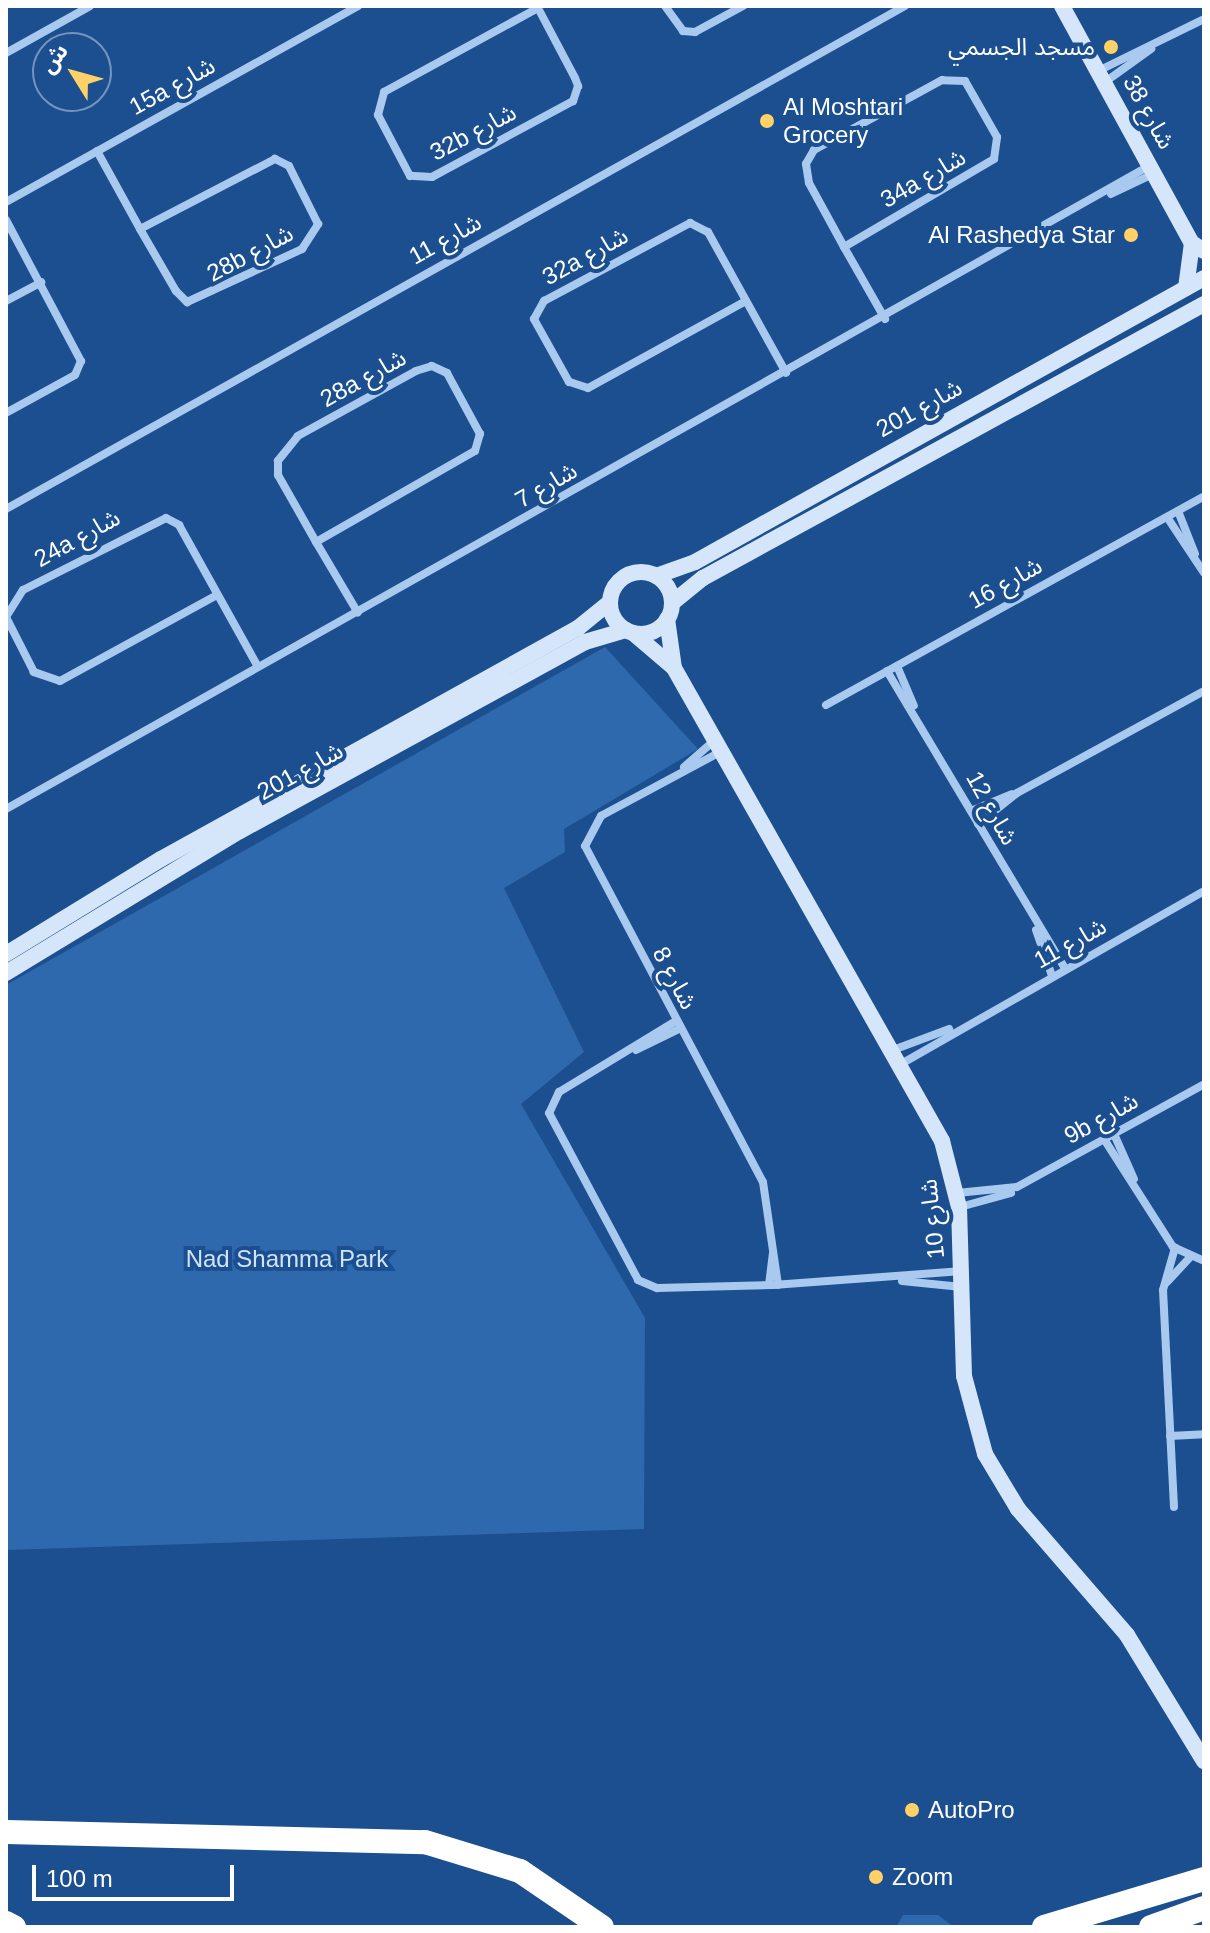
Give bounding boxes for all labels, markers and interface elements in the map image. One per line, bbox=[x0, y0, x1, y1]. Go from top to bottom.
north arrow bbox=[32, 32, 112, 112]
place label: مسجد الجسمي bbox=[948, 33, 1095, 61]
marker: مسجد الجسمي bbox=[1102, 38, 1120, 56]
text: ش bbox=[35, 39, 73, 78]
street label: 15a شارع bbox=[124, 51, 220, 121]
street label: شارع 38 bbox=[1117, 70, 1181, 154]
place label: Al Moshtari Grocery bbox=[783, 93, 903, 149]
street label: 32b شارع bbox=[425, 97, 521, 167]
marker: Al Moshtari Grocery bbox=[758, 112, 776, 130]
street label: 34a شارع bbox=[875, 142, 971, 214]
street label: شارع 11 bbox=[404, 207, 486, 271]
street label: 28b شارع bbox=[202, 218, 298, 288]
street label: 32a شارع bbox=[537, 221, 633, 291]
place label: Al Rashedya Star bbox=[928, 221, 1115, 249]
marker: Al Rashedya Star bbox=[1122, 226, 1140, 244]
street label: 28a شارع bbox=[315, 343, 411, 413]
street label: شارع 201 bbox=[871, 373, 967, 443]
street label: شارع 7 bbox=[510, 456, 582, 514]
street label: 24a شارع bbox=[29, 503, 125, 573]
street label: شارع 16 bbox=[963, 551, 1047, 615]
street label: شارع 201 bbox=[252, 736, 348, 806]
street label: شارع 12 bbox=[960, 766, 1024, 850]
street label: شارع 11 bbox=[1029, 911, 1111, 975]
street label: شارع 8 bbox=[647, 942, 703, 1014]
street label: 9b شارع bbox=[1059, 1086, 1143, 1150]
street label: شارع 10 bbox=[913, 1178, 951, 1260]
park label: Nad Shamma Park bbox=[186, 1245, 388, 1273]
place label: AutoPro bbox=[928, 1796, 1015, 1824]
marker: AutoPro bbox=[903, 1801, 921, 1819]
scale bar bbox=[36, 1849, 238, 1899]
place label: Zoom bbox=[892, 1863, 953, 1891]
text: 100 m bbox=[46, 1865, 113, 1892]
marker: Zoom bbox=[867, 1868, 885, 1886]

